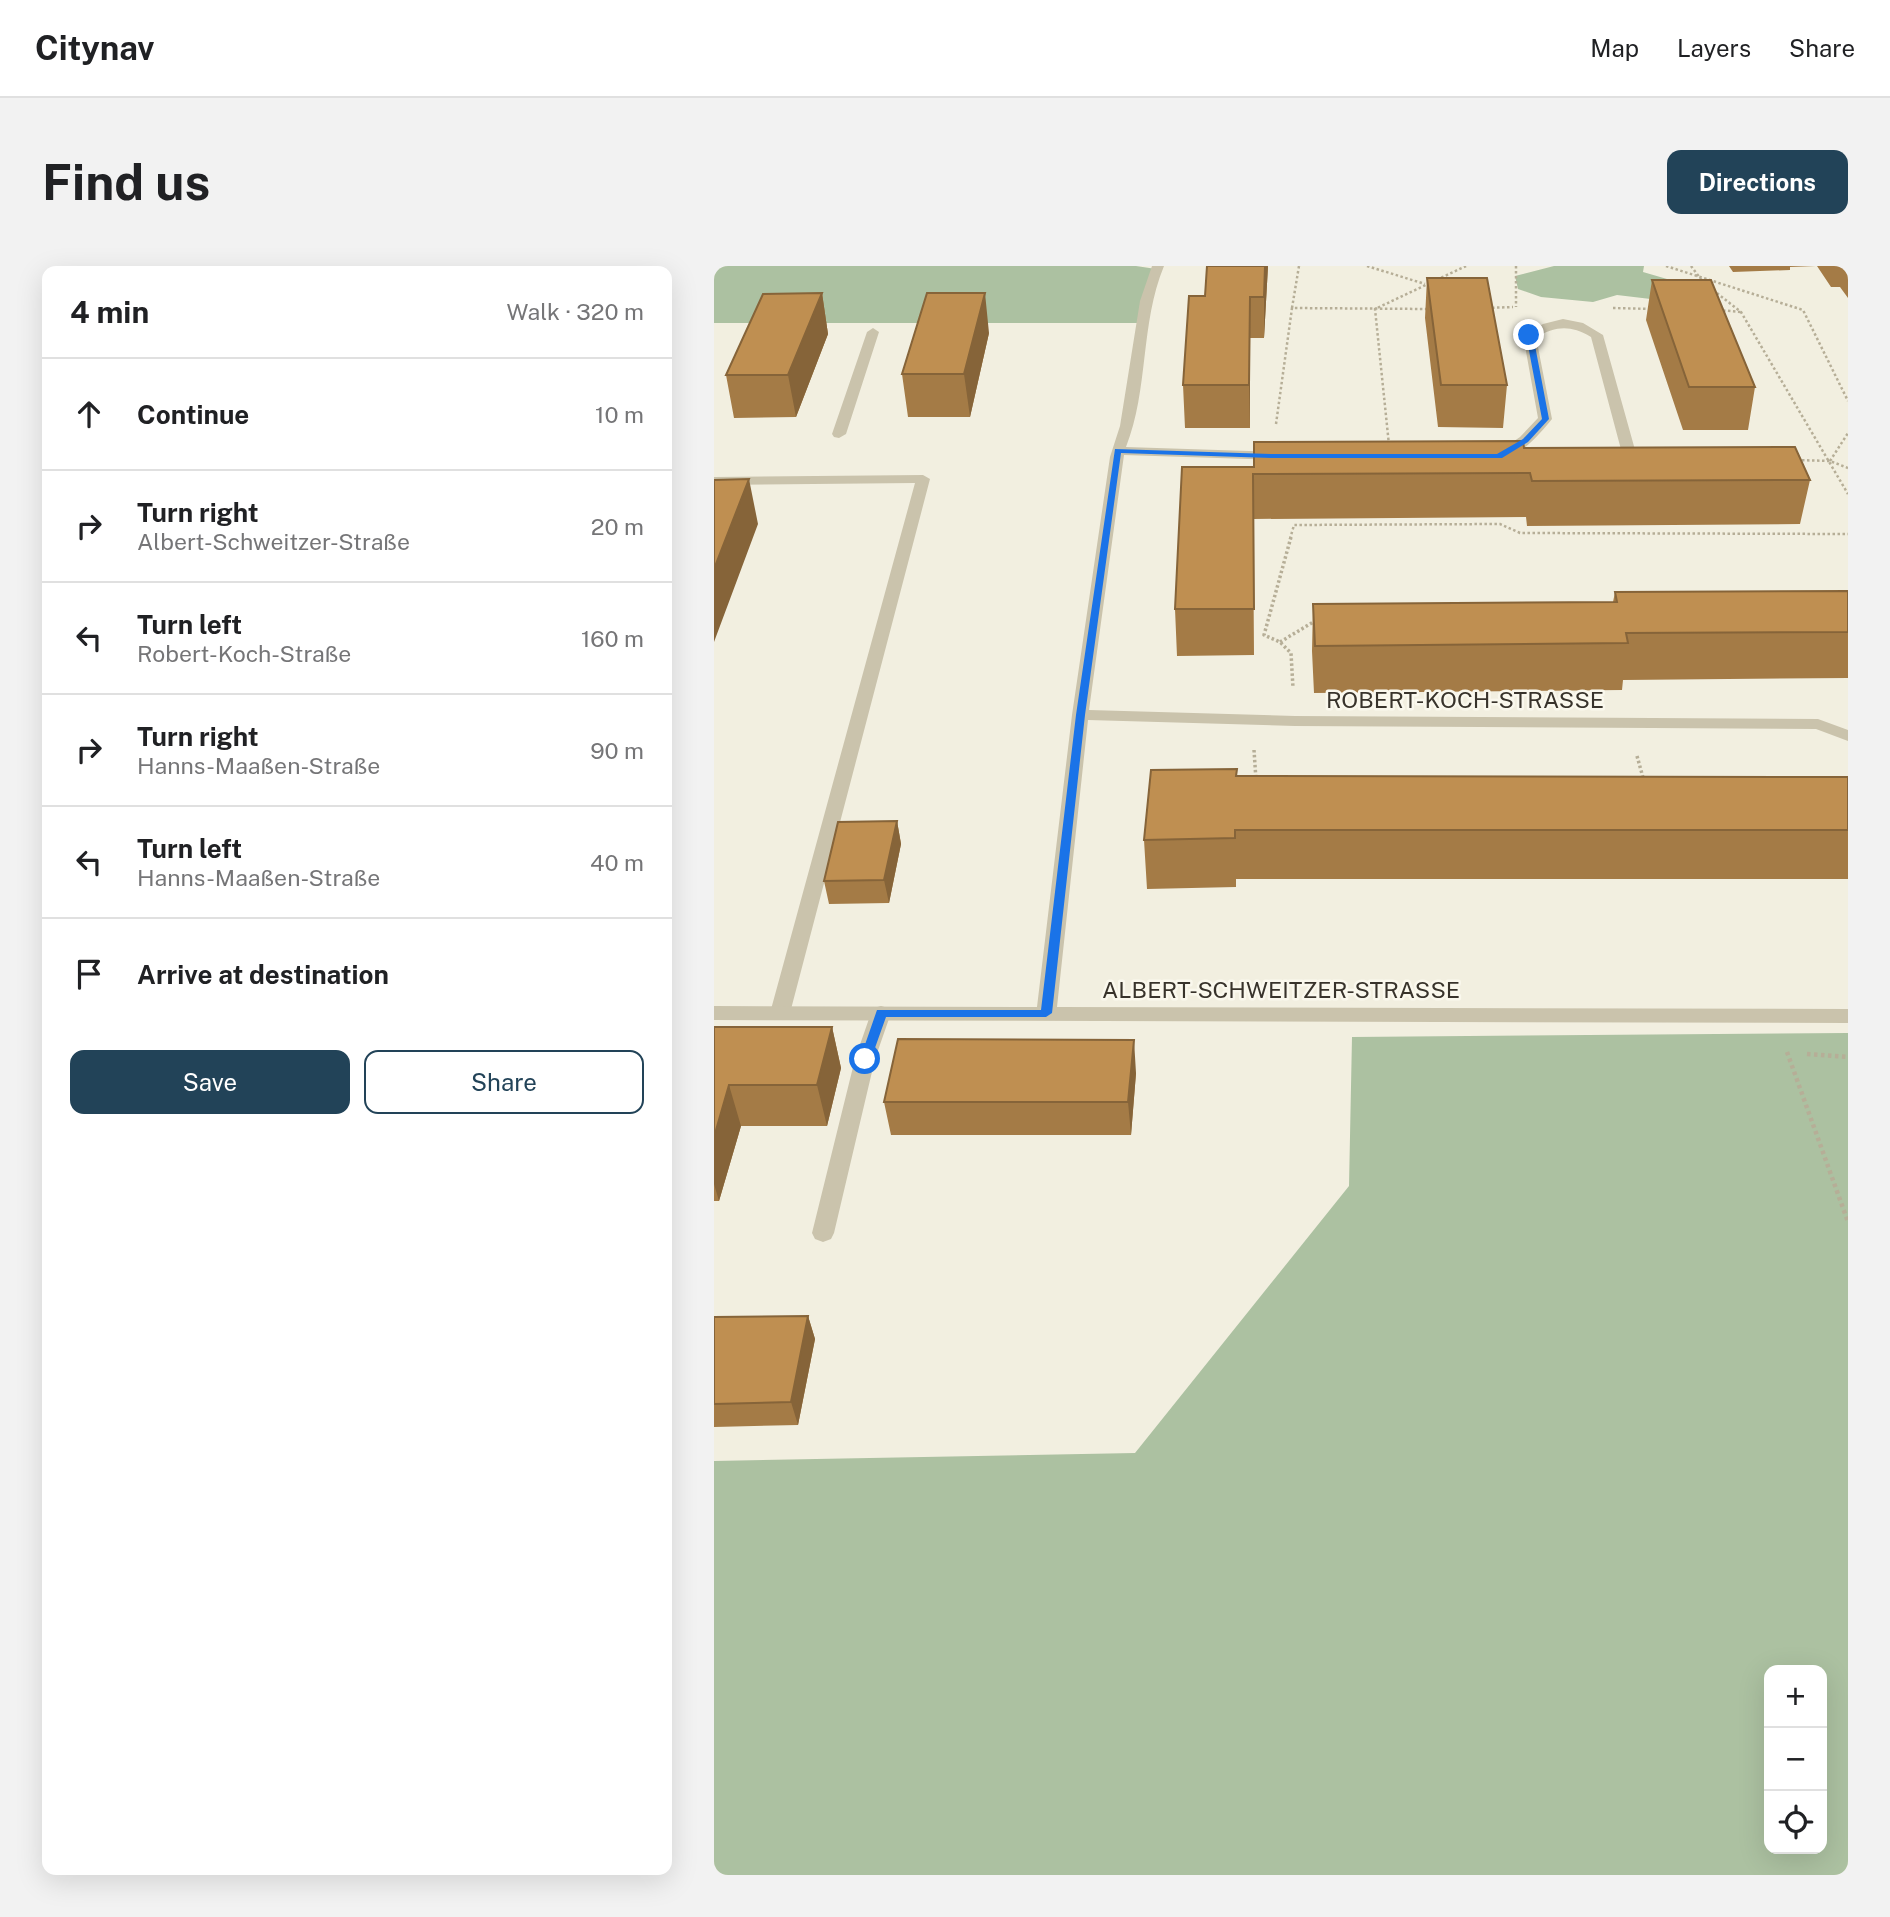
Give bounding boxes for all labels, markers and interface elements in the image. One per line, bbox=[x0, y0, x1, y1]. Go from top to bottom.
text: Citynav bbox=[35, 29, 155, 67]
text: Map bbox=[1590, 34, 1639, 62]
text: Layers bbox=[1677, 34, 1751, 62]
text: Share bbox=[1789, 34, 1855, 62]
button: Directions bbox=[1667, 150, 1848, 214]
text: Find us bbox=[42, 153, 210, 211]
text: 4 min bbox=[70, 294, 149, 330]
text: Walk · 320 m bbox=[507, 298, 644, 325]
route end bbox=[1513, 319, 1544, 350]
icon: ahead bbox=[70, 395, 108, 433]
text: Continue bbox=[137, 399, 249, 430]
text: 10 m bbox=[595, 401, 644, 428]
text: Turn right bbox=[137, 497, 259, 528]
icon: right bbox=[70, 507, 108, 545]
text: 20 m bbox=[591, 513, 644, 540]
text: Albert-Schweitzer-Straße bbox=[137, 528, 410, 555]
text: Turn left bbox=[137, 609, 242, 640]
icon: left bbox=[70, 619, 108, 657]
text: 160 m bbox=[581, 625, 644, 652]
text: Robert-Koch-Straße bbox=[137, 640, 351, 667]
street label: ROBERT-KOCH-STRASSE bbox=[1326, 686, 1604, 713]
text: Turn right bbox=[137, 721, 259, 752]
icon: right bbox=[70, 731, 108, 769]
text: 90 m bbox=[590, 737, 644, 764]
text: Hanns-Maaßen-Straße bbox=[137, 752, 380, 779]
text: Turn left bbox=[137, 833, 242, 864]
icon: left bbox=[70, 843, 108, 881]
text: 40 m bbox=[590, 849, 644, 876]
text: Hanns-Maaßen-Straße bbox=[137, 864, 380, 891]
icon: arrive bbox=[70, 955, 108, 993]
text: Arrive at destination bbox=[137, 959, 389, 990]
street label: ALBERT-SCHWEITZER-STRASSE bbox=[1102, 976, 1460, 1003]
route start bbox=[849, 1043, 880, 1074]
button: Save bbox=[70, 1050, 350, 1114]
button: Share bbox=[364, 1050, 644, 1114]
map controls bbox=[1764, 1665, 1827, 1854]
button: + bbox=[1764, 1665, 1827, 1728]
button: − bbox=[1764, 1728, 1827, 1791]
button: locate bbox=[1764, 1791, 1827, 1854]

